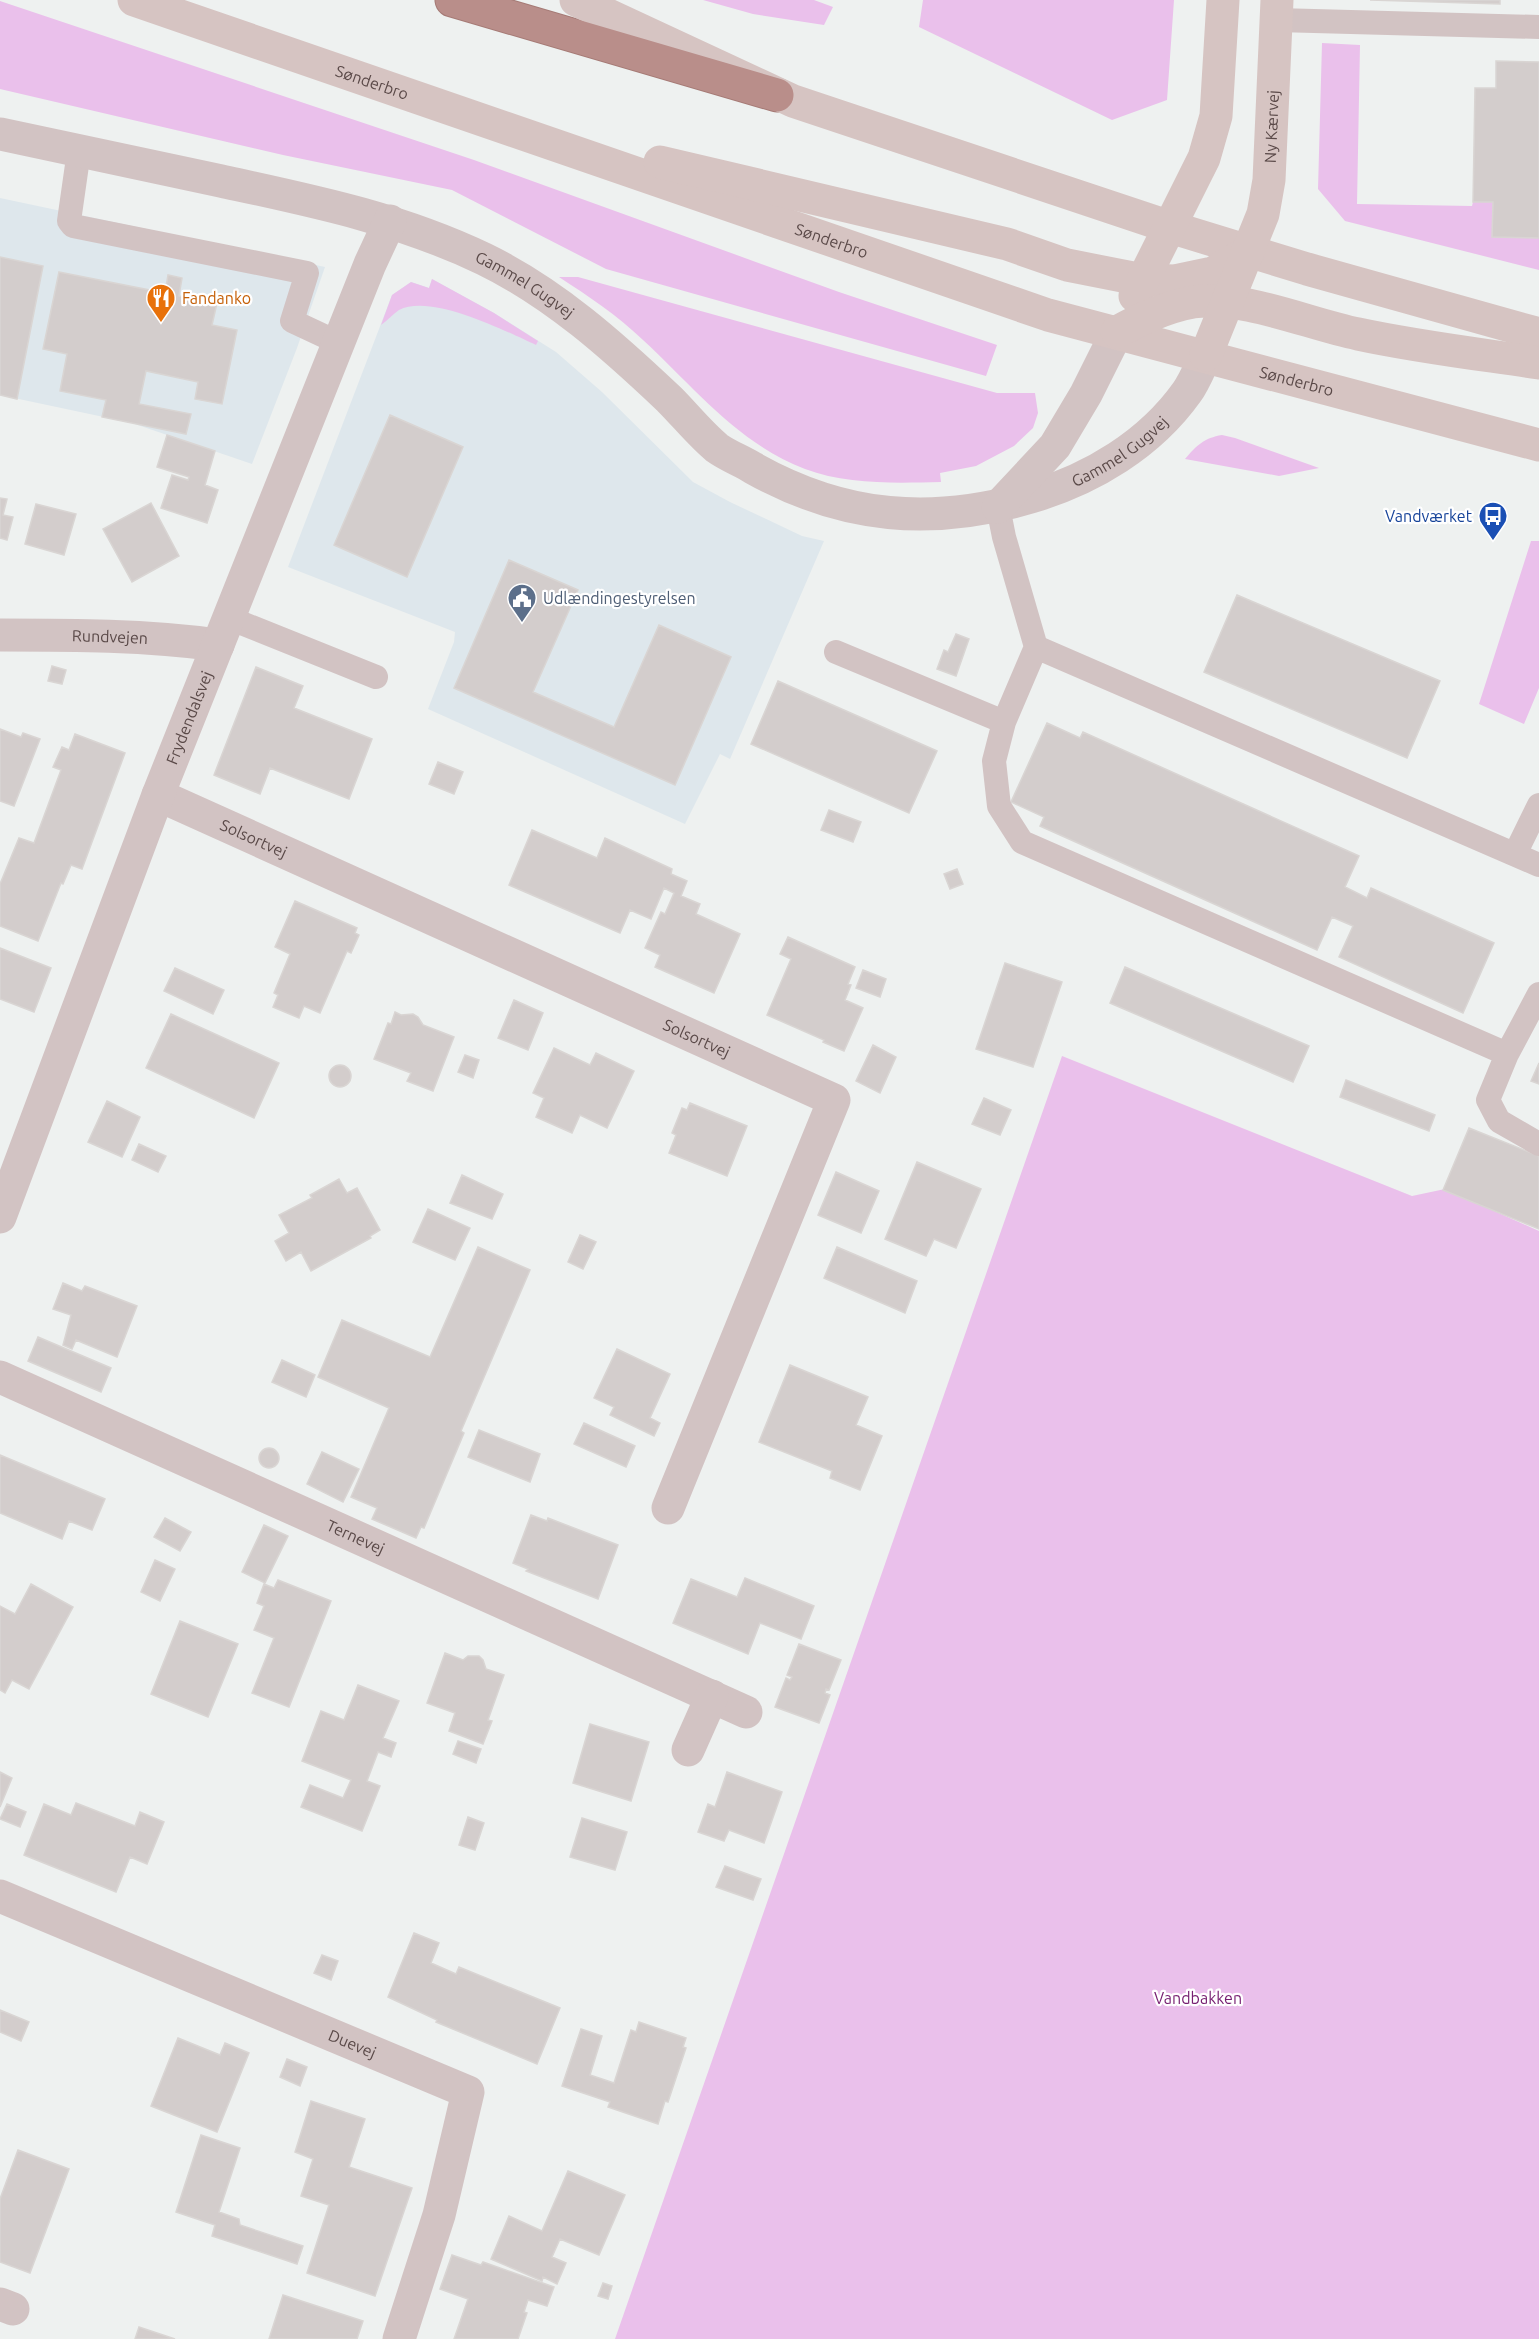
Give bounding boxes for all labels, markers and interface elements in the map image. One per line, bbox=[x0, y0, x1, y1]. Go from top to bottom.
street label: Sønderbro bbox=[333, 61, 411, 103]
street label: Ny Kærvej bbox=[1261, 90, 1282, 164]
street label: Sønderbro bbox=[793, 220, 871, 261]
street label: Gammel Gugvej bbox=[473, 247, 578, 322]
restaurant icon: Fandanko bbox=[145, 282, 177, 324]
place label: Fandanko bbox=[182, 289, 251, 307]
street label: Sønderbro bbox=[1258, 362, 1336, 399]
street label: Gammel Gugvej bbox=[1069, 412, 1171, 490]
bus stop icon: Vandværket bbox=[1477, 500, 1509, 542]
place label: Vandværket bbox=[1385, 507, 1473, 525]
public building icon: Udlændingestyrelsen bbox=[506, 582, 538, 624]
place label: Udlændingestyrelsen bbox=[543, 589, 696, 607]
street label: Rundvejen bbox=[72, 626, 149, 647]
street label: Frydendalsvej bbox=[162, 668, 216, 767]
street label: Solsortvej bbox=[218, 815, 290, 861]
street label: Solsortvej bbox=[661, 1015, 733, 1061]
street label: Ternevej bbox=[324, 1516, 388, 1558]
park label: Vandbakken bbox=[1154, 1989, 1242, 2007]
street label: Duevej bbox=[326, 2026, 379, 2061]

